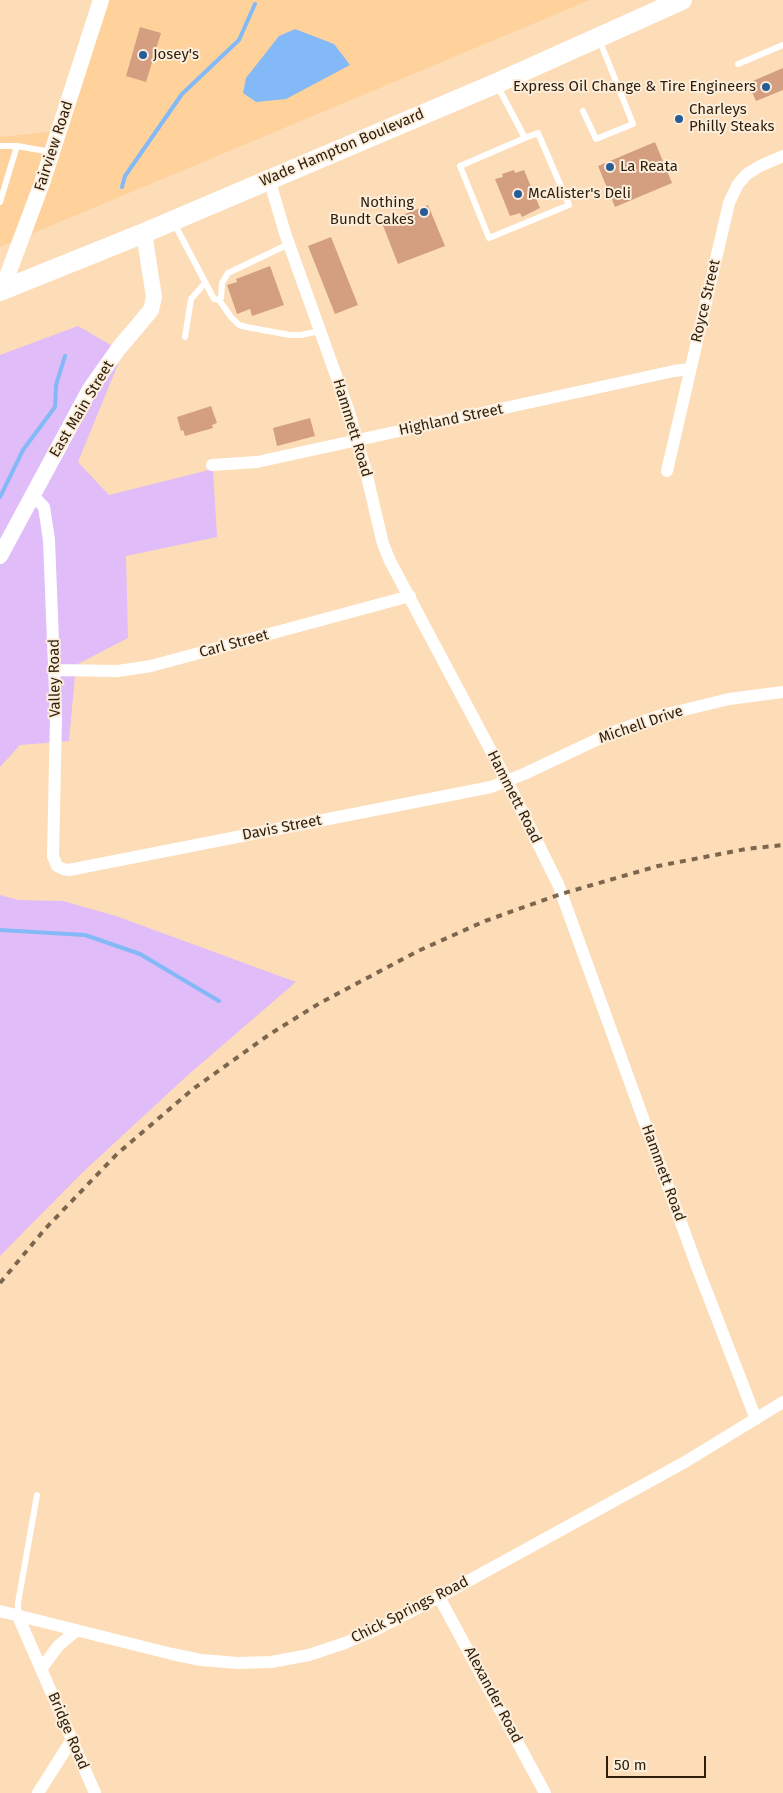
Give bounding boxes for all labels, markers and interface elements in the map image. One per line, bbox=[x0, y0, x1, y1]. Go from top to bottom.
place label: Josey's bbox=[153, 46, 199, 64]
marker: Josey's bbox=[137, 49, 149, 61]
place label: Express Oil Change & Tire Engineers bbox=[513, 78, 756, 96]
marker: Express Oil Change & Tire Engineers bbox=[760, 81, 772, 93]
street label: Fairview Road bbox=[31, 99, 77, 193]
place label: Charleys Philly Steaks bbox=[689, 101, 775, 136]
street label: Wade Hampton Boulevard bbox=[257, 105, 427, 191]
marker: Charleys Philly Steaks bbox=[673, 113, 685, 125]
place label: La Reata bbox=[620, 158, 678, 176]
marker: La Reata bbox=[604, 161, 616, 173]
place label: McAlister's Deli bbox=[528, 185, 631, 203]
marker: McAlister's Deli bbox=[512, 188, 524, 200]
place label: Nothing Bundt Cakes bbox=[330, 194, 414, 229]
marker: Nothing Bundt Cakes bbox=[418, 206, 430, 218]
street label: Royce Street bbox=[688, 258, 724, 344]
street label: East Main Street bbox=[46, 357, 118, 461]
street label: Hammett Road bbox=[329, 377, 375, 479]
street label: Highland Street bbox=[397, 400, 505, 440]
street label: Carl Street bbox=[197, 626, 271, 662]
street label: Valley Road bbox=[45, 639, 65, 717]
street label: Michell Drive bbox=[596, 702, 686, 748]
street label: Hammett Road bbox=[483, 748, 545, 846]
street label: Davis Street bbox=[241, 811, 323, 845]
street label: Hammett Road bbox=[637, 1122, 689, 1224]
street label: Chick Springs Road bbox=[348, 1573, 472, 1647]
street label: Alexander Road bbox=[460, 1644, 526, 1746]
street label: Bridge Road bbox=[44, 1690, 92, 1772]
scale bar bbox=[608, 1746, 708, 1778]
text: 50 m bbox=[614, 1756, 647, 1774]

